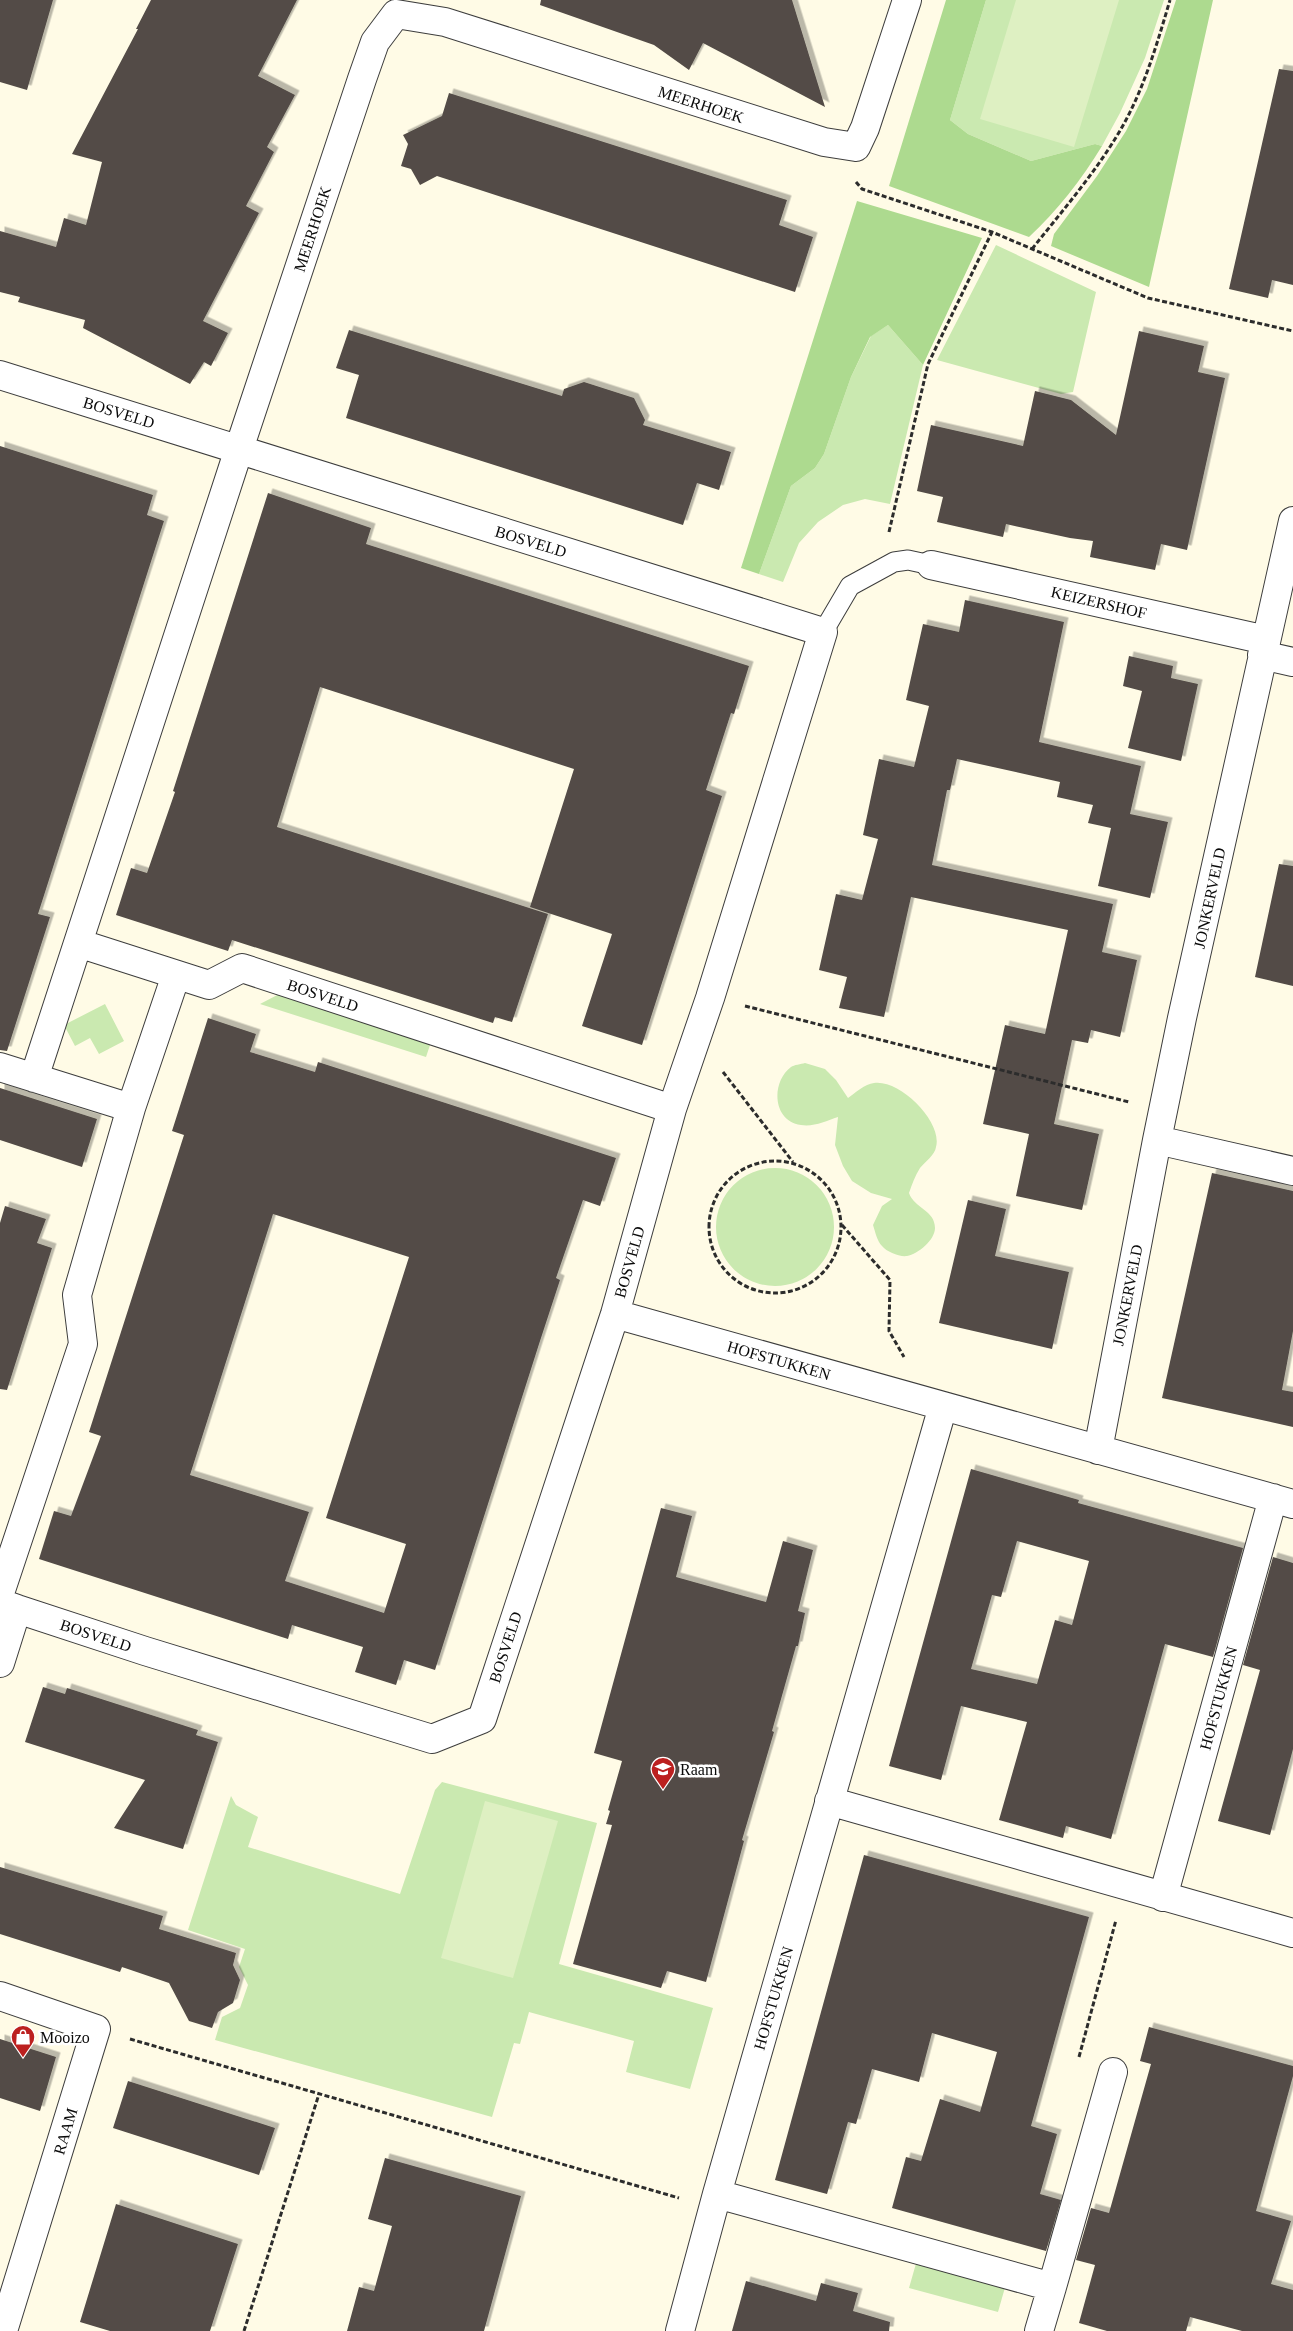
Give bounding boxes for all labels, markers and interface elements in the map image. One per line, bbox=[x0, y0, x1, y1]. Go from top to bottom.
street label: MEERHOEK bbox=[656, 83, 746, 126]
street label: MEERHOEK bbox=[291, 184, 334, 274]
street label: BOSVELD bbox=[81, 394, 157, 431]
street label: BOSVELD bbox=[493, 523, 569, 560]
street label: KEIZERSHOF bbox=[1049, 583, 1149, 622]
street label: JONKERVELD bbox=[1190, 846, 1228, 950]
street label: BOSVELD bbox=[285, 976, 361, 1015]
street label: BOSVELD bbox=[611, 1224, 648, 1300]
street label: JONKERVELD bbox=[1109, 1243, 1146, 1347]
street label: HOFSTUKKEN bbox=[725, 1338, 833, 1383]
street label: BOSVELD bbox=[486, 1609, 525, 1685]
street label: BOSVELD bbox=[58, 1616, 134, 1655]
street label: HOFSTUKKEN bbox=[1196, 1644, 1241, 1752]
school or university icon: Raam bbox=[650, 1756, 676, 1790]
place label: Raam bbox=[680, 1761, 718, 1778]
street label: HOFSTUKKEN bbox=[751, 1944, 796, 2052]
shop icon: Mooizo bbox=[10, 2024, 36, 2058]
place label: Mooizo bbox=[40, 2029, 90, 2046]
street label: RAAM bbox=[50, 2106, 81, 2157]

